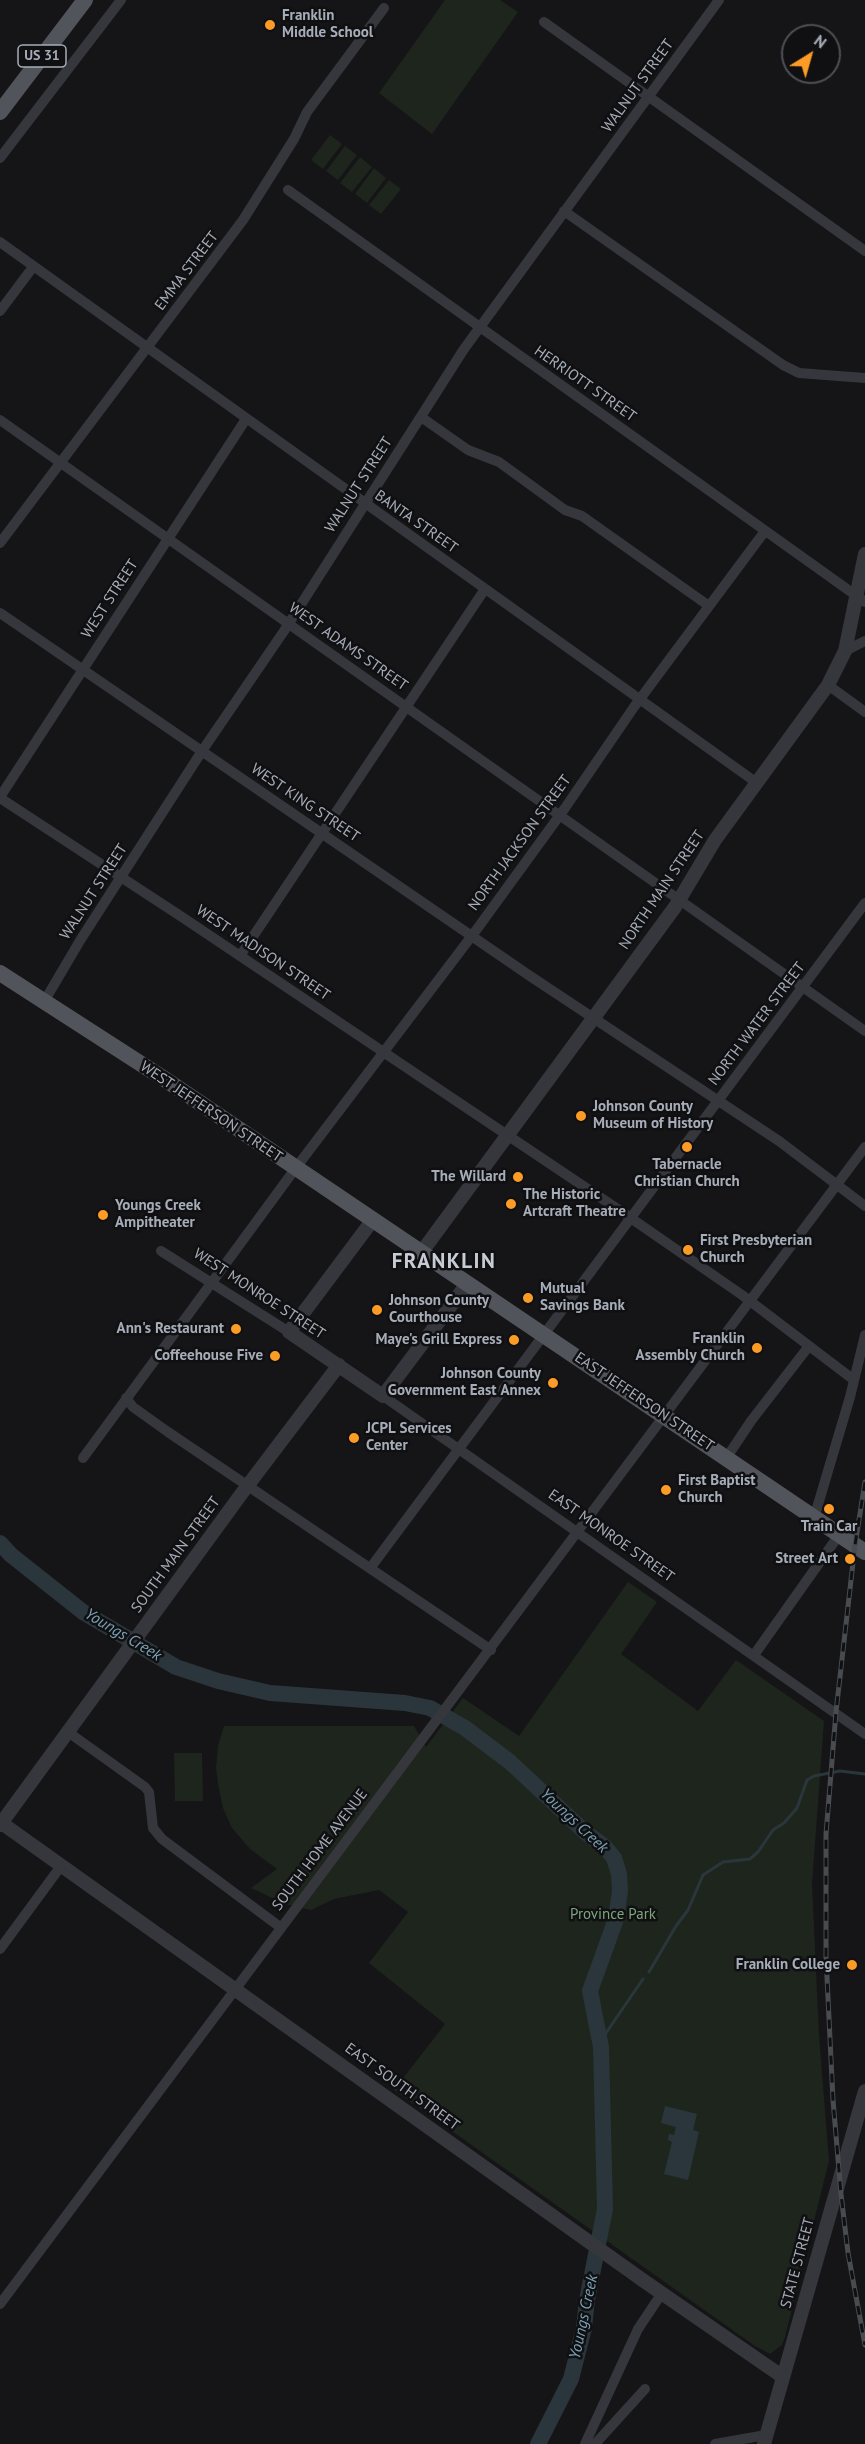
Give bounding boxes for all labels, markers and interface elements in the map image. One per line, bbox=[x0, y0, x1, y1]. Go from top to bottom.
place label: Franklin Middle School bbox=[282, 7, 373, 42]
marker: Franklin Middle School bbox=[263, 18, 277, 32]
north arrow bbox=[781, 24, 841, 84]
text: N bbox=[810, 30, 831, 52]
street label: WALNUT STREET bbox=[598, 36, 678, 136]
road number: US 31 bbox=[18, 45, 66, 67]
street label: EMMA STREET bbox=[151, 228, 223, 314]
street label: HERRIOTT STREET bbox=[531, 342, 639, 426]
street label: WALNUT STREET bbox=[321, 434, 397, 536]
street label: BANTA STREET bbox=[371, 487, 461, 557]
street label: WEST STREET bbox=[78, 556, 142, 642]
street label: WEST ADAMS STREET bbox=[285, 599, 411, 695]
street label: WEST KING STREET bbox=[247, 760, 363, 846]
street label: NORTH JACKSON STREET bbox=[465, 772, 575, 914]
street label: NORTH MAIN STREET bbox=[616, 827, 708, 953]
street label: WALNUT STREET bbox=[56, 841, 132, 943]
street label: WEST MADISON STREET bbox=[193, 901, 333, 1005]
street label: NORTH WATER STREET bbox=[705, 959, 809, 1089]
street label: WEST JEFFERSON STREET bbox=[137, 1058, 285, 1166]
place label: Johnson County Museum of History bbox=[593, 1098, 713, 1133]
marker: Johnson County Museum of History bbox=[574, 1109, 588, 1123]
marker: Tabernacle Christian Church bbox=[680, 1140, 694, 1154]
place label: Tabernacle Christian Church bbox=[634, 1156, 740, 1191]
place label: The Willard bbox=[431, 1168, 506, 1186]
marker: The Willard bbox=[511, 1170, 525, 1184]
place label: The Historic Artcraft Theatre bbox=[523, 1186, 626, 1221]
place label: Youngs Creek Ampitheater bbox=[115, 1197, 201, 1232]
marker: The Historic Artcraft Theatre bbox=[504, 1197, 518, 1211]
marker: Youngs Creek Ampitheater bbox=[96, 1208, 110, 1222]
place label: First Presbyterian Church bbox=[700, 1232, 812, 1267]
marker: First Presbyterian Church bbox=[681, 1243, 695, 1257]
street label: WEST MONROE STREET bbox=[190, 1245, 328, 1343]
district label: FRANKLIN bbox=[392, 1249, 496, 1275]
place label: Mutual Savings Bank bbox=[540, 1280, 625, 1315]
marker: Mutual Savings Bank bbox=[521, 1291, 535, 1305]
place label: Johnson County Courthouse bbox=[389, 1292, 489, 1327]
marker: Johnson County Courthouse bbox=[370, 1303, 384, 1317]
place label: Ann's Restaurant bbox=[117, 1320, 224, 1338]
marker: Ann's Restaurant bbox=[229, 1322, 243, 1336]
place label: Franklin Assembly Church bbox=[636, 1330, 745, 1365]
place label: Maye's Grill Express bbox=[375, 1331, 502, 1349]
marker: Maye's Grill Express bbox=[507, 1333, 521, 1347]
marker: Franklin Assembly Church bbox=[750, 1341, 764, 1355]
place label: Coffeehouse Five bbox=[154, 1347, 263, 1365]
marker: Coffeehouse Five bbox=[268, 1349, 282, 1363]
street label: EAST JEFFERSON STREET bbox=[571, 1349, 717, 1455]
place label: Johnson County Government East Annex bbox=[388, 1365, 541, 1400]
marker: Johnson County Government East Annex bbox=[546, 1376, 560, 1390]
place label: JCPL Services Center bbox=[366, 1420, 452, 1455]
marker: JCPL Services Center bbox=[347, 1431, 361, 1445]
place label: First Baptist Church bbox=[678, 1472, 756, 1507]
marker: First Baptist Church bbox=[659, 1483, 673, 1497]
street label: EAST MONROE STREET bbox=[545, 1486, 677, 1586]
street label: SOUTH MAIN STREET bbox=[128, 1493, 224, 1617]
marker: Train Car bbox=[822, 1502, 836, 1516]
place label: Train Car bbox=[801, 1518, 857, 1536]
place label: Street Art bbox=[775, 1550, 838, 1568]
marker: Street Art bbox=[843, 1552, 857, 1566]
water label: Youngs Creek bbox=[81, 1605, 165, 1665]
water label: Youngs Creek bbox=[536, 1785, 612, 1857]
street label: SOUTH HOME AVENUE bbox=[269, 1786, 371, 1914]
park label: Province Park bbox=[570, 1906, 656, 1924]
place label: Franklin College bbox=[736, 1956, 840, 1974]
marker: Franklin College bbox=[845, 1958, 859, 1972]
street label: EAST SOUTH STREET bbox=[341, 2039, 463, 2135]
street label: STATE STREET bbox=[777, 2216, 819, 2310]
water label: Youngs Creek bbox=[566, 2273, 602, 2361]

